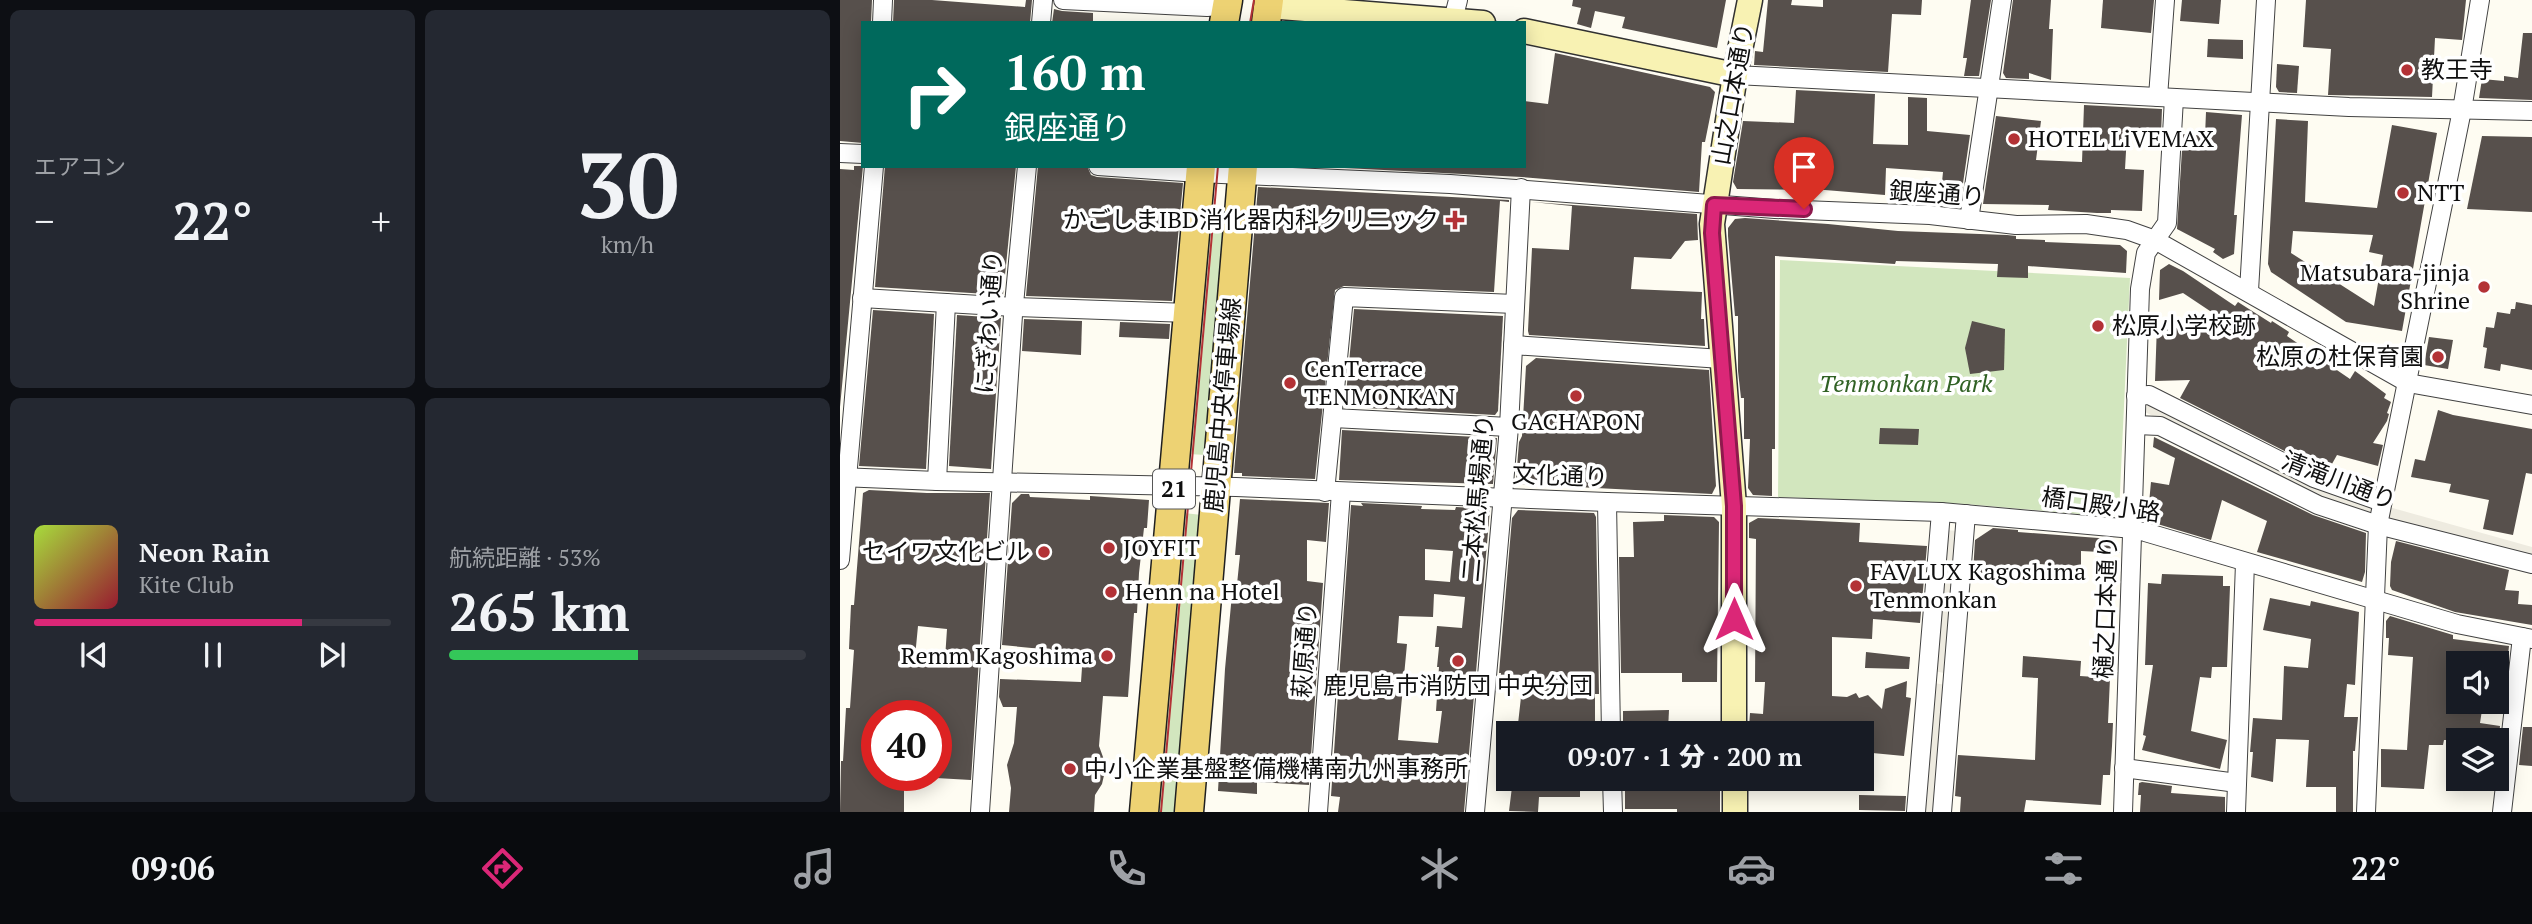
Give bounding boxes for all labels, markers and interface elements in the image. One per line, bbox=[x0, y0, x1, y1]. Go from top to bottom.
street label: 山之口本通り bbox=[1704, 20, 1760, 168]
text: 160 m bbox=[1004, 39, 1146, 104]
icon: right bbox=[889, 49, 980, 140]
place label: 教王寺 bbox=[2421, 53, 2493, 85]
marker: 教王寺 bbox=[2399, 62, 2415, 78]
text: 銀座通り bbox=[1004, 106, 1132, 148]
place label: HOTEL LiVEMAX bbox=[2028, 122, 2214, 154]
text: 30 bbox=[576, 123, 679, 244]
marker: HOTEL LiVEMAX bbox=[2006, 131, 2022, 147]
pin bbox=[1774, 137, 1834, 209]
icon: arrive bbox=[1785, 148, 1823, 186]
text: エアコン bbox=[34, 151, 126, 182]
street label: 銀座通り bbox=[1888, 174, 1986, 212]
place label: NTT bbox=[2417, 176, 2464, 208]
marker: NTT bbox=[2395, 185, 2411, 201]
text: 22° bbox=[172, 186, 253, 255]
text: − bbox=[34, 196, 54, 246]
text: + bbox=[371, 196, 391, 246]
place label: かごしまIBD消化器内科クリニック bbox=[1063, 203, 1439, 235]
marker: かごしまIBD消化器内科クリニック bbox=[1445, 210, 1465, 230]
text: km/h bbox=[601, 229, 654, 260]
street label: にぎわい通り bbox=[967, 249, 1009, 395]
place label: Matsubara-jinja Shrine bbox=[2300, 256, 2470, 316]
marker: Matsubara-jinja Shrine bbox=[2476, 279, 2492, 295]
street label: 鹿児島中央停車場線 bbox=[1197, 296, 1247, 514]
place label: 松原小学校跡 bbox=[2112, 309, 2256, 341]
marker: 松原小学校跡 bbox=[2090, 318, 2106, 334]
place label: 松原の杜保育園 bbox=[2256, 340, 2424, 372]
marker: 松原の杜保育園 bbox=[2430, 349, 2446, 365]
place label: CenTerrace TENMONKAN bbox=[1304, 352, 1455, 412]
park label: Tenmonkan Park bbox=[1819, 367, 1993, 399]
marker: CenTerrace TENMONKAN bbox=[1282, 375, 1298, 391]
marker: GACHAPON bbox=[1568, 388, 1584, 404]
place label: GACHAPON bbox=[1511, 405, 1641, 437]
street label: 二本松馬場通り bbox=[1454, 413, 1500, 583]
street label: 清滝川通り bbox=[2278, 444, 2401, 517]
street label: 文化通り bbox=[1512, 457, 1609, 493]
road number: 21 bbox=[1153, 470, 1195, 509]
street label: 橋口殿小路 bbox=[2039, 480, 2163, 528]
place label: JOYFIT bbox=[1123, 531, 1200, 563]
street label: 樋之口本通り bbox=[2086, 534, 2124, 679]
text: Neon Rain bbox=[139, 535, 270, 569]
place label: セイワ文化ビル bbox=[862, 535, 1030, 567]
marker: JOYFIT bbox=[1101, 540, 1117, 556]
text: 航続距離 · 53% bbox=[449, 542, 601, 573]
marker: セイワ文化ビル bbox=[1036, 544, 1052, 560]
place label: FAV LUX Kagoshima Tenmonkan bbox=[1870, 555, 2086, 615]
text: Kite Club bbox=[139, 569, 234, 600]
place label: Henn na Hotel bbox=[1125, 575, 1280, 607]
text: 265 km bbox=[449, 577, 630, 646]
marker: FAV LUX Kagoshima Tenmonkan bbox=[1848, 578, 1864, 594]
position arrow bbox=[1697, 582, 1771, 656]
marker: Henn na Hotel bbox=[1103, 584, 1119, 600]
street label: 萩原通り bbox=[1285, 601, 1323, 699]
icon: previous bbox=[75, 636, 113, 674]
icon: pause bbox=[194, 636, 232, 674]
icon: next bbox=[313, 636, 351, 674]
place label: Remm Kagoshima bbox=[901, 639, 1093, 671]
marker: Remm Kagoshima bbox=[1099, 648, 1115, 664]
map controls bbox=[2446, 651, 2509, 791]
button: sound bbox=[2446, 651, 2509, 714]
marker: 鹿児島市消防団 中央分団 bbox=[1450, 653, 1466, 669]
place label: 鹿児島市消防団 中央分団 bbox=[1323, 669, 1593, 701]
speed limit sign: 40 bbox=[861, 700, 952, 791]
button: layers bbox=[2446, 728, 2509, 791]
text: 09:07 · 1 分 · 200 m bbox=[1568, 739, 1802, 773]
place label: 中小企業基盤整備機構南九州事務所 bbox=[1084, 752, 1468, 784]
marker: 中小企業基盤整備機構南九州事務所 bbox=[1062, 761, 1078, 777]
icon: directions bbox=[478, 844, 527, 893]
icon: music bbox=[790, 844, 839, 893]
icon: phone bbox=[1102, 844, 1151, 893]
icon: climate bbox=[1415, 844, 1464, 893]
icon: car bbox=[1727, 844, 1776, 893]
icon: filters bbox=[2039, 844, 2088, 893]
text: 09:06 bbox=[132, 847, 215, 889]
text: 22° bbox=[2351, 847, 2400, 889]

